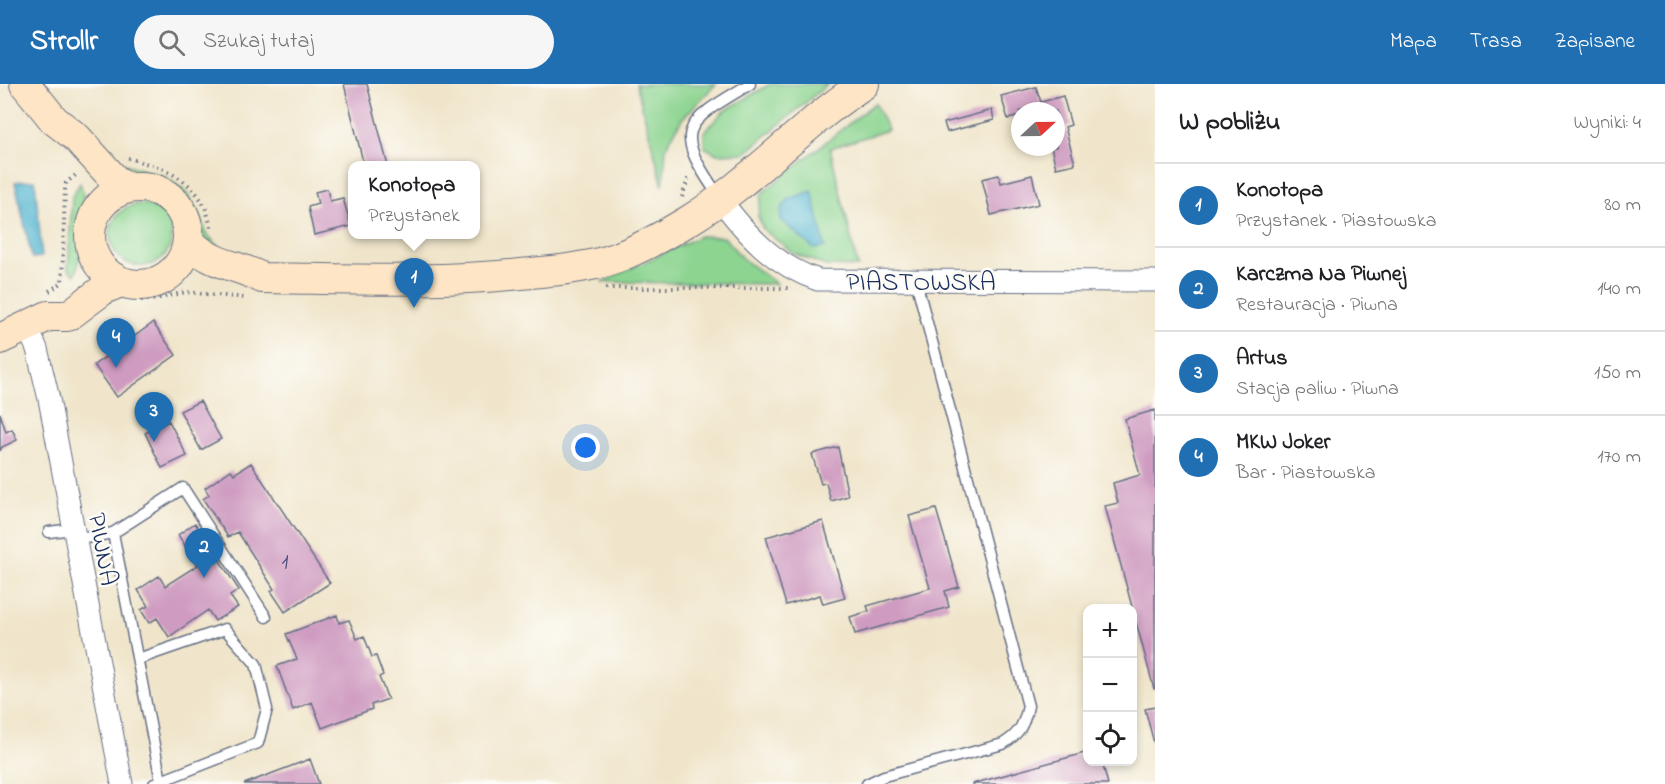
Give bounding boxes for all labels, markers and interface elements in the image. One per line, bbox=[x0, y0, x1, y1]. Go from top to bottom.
search box bbox=[134, 15, 554, 69]
text: Strollr bbox=[30, 22, 98, 63]
icon: search bbox=[155, 26, 188, 59]
text: Szukaj tutaj bbox=[203, 26, 314, 58]
text: Mapa bbox=[1390, 27, 1437, 57]
text: Trasa bbox=[1470, 27, 1522, 57]
text: Zapisane bbox=[1555, 27, 1635, 57]
north arrow bbox=[1011, 102, 1065, 156]
text: W pobliżu bbox=[1179, 104, 1280, 142]
text: Wyniki: 4 bbox=[1574, 109, 1641, 138]
popup bbox=[348, 161, 480, 239]
text: Konotopa bbox=[368, 170, 455, 202]
text: Konotopa bbox=[1236, 175, 1323, 207]
text: 1 bbox=[1195, 191, 1202, 220]
text: 80 m bbox=[1604, 191, 1641, 220]
text: Przystanek bbox=[368, 202, 460, 231]
text: Przystanek · Piastowska bbox=[1236, 207, 1437, 236]
pin: 1 bbox=[394, 258, 434, 308]
text: Karczma Na Piwnej bbox=[1236, 259, 1406, 291]
street label: PIASTOWSKA bbox=[846, 265, 996, 303]
text: 2 bbox=[1194, 275, 1203, 304]
text: 140 m bbox=[1597, 275, 1641, 304]
text: Restauracja · Piwna bbox=[1236, 291, 1398, 320]
pin: 4 bbox=[96, 318, 136, 368]
text: Artus bbox=[1236, 343, 1287, 375]
text: 3 bbox=[1194, 359, 1203, 388]
text: 150 m bbox=[1594, 359, 1641, 388]
text: Stacja paliw · Piwna bbox=[1236, 375, 1399, 404]
pin: 3 bbox=[134, 392, 174, 442]
text: MKW Joker bbox=[1236, 427, 1330, 459]
your location bbox=[571, 433, 600, 462]
text: 4 bbox=[1194, 443, 1203, 472]
text: 170 m bbox=[1597, 443, 1641, 472]
text: Bar · Piastowska bbox=[1236, 459, 1376, 488]
street label: PIWNA bbox=[76, 510, 126, 589]
pin: 2 bbox=[184, 528, 224, 578]
house number: 1 bbox=[282, 547, 289, 579]
map controls bbox=[1083, 604, 1137, 766]
button: + bbox=[1083, 604, 1137, 658]
button: − bbox=[1083, 658, 1137, 712]
button: locate bbox=[1083, 712, 1137, 766]

